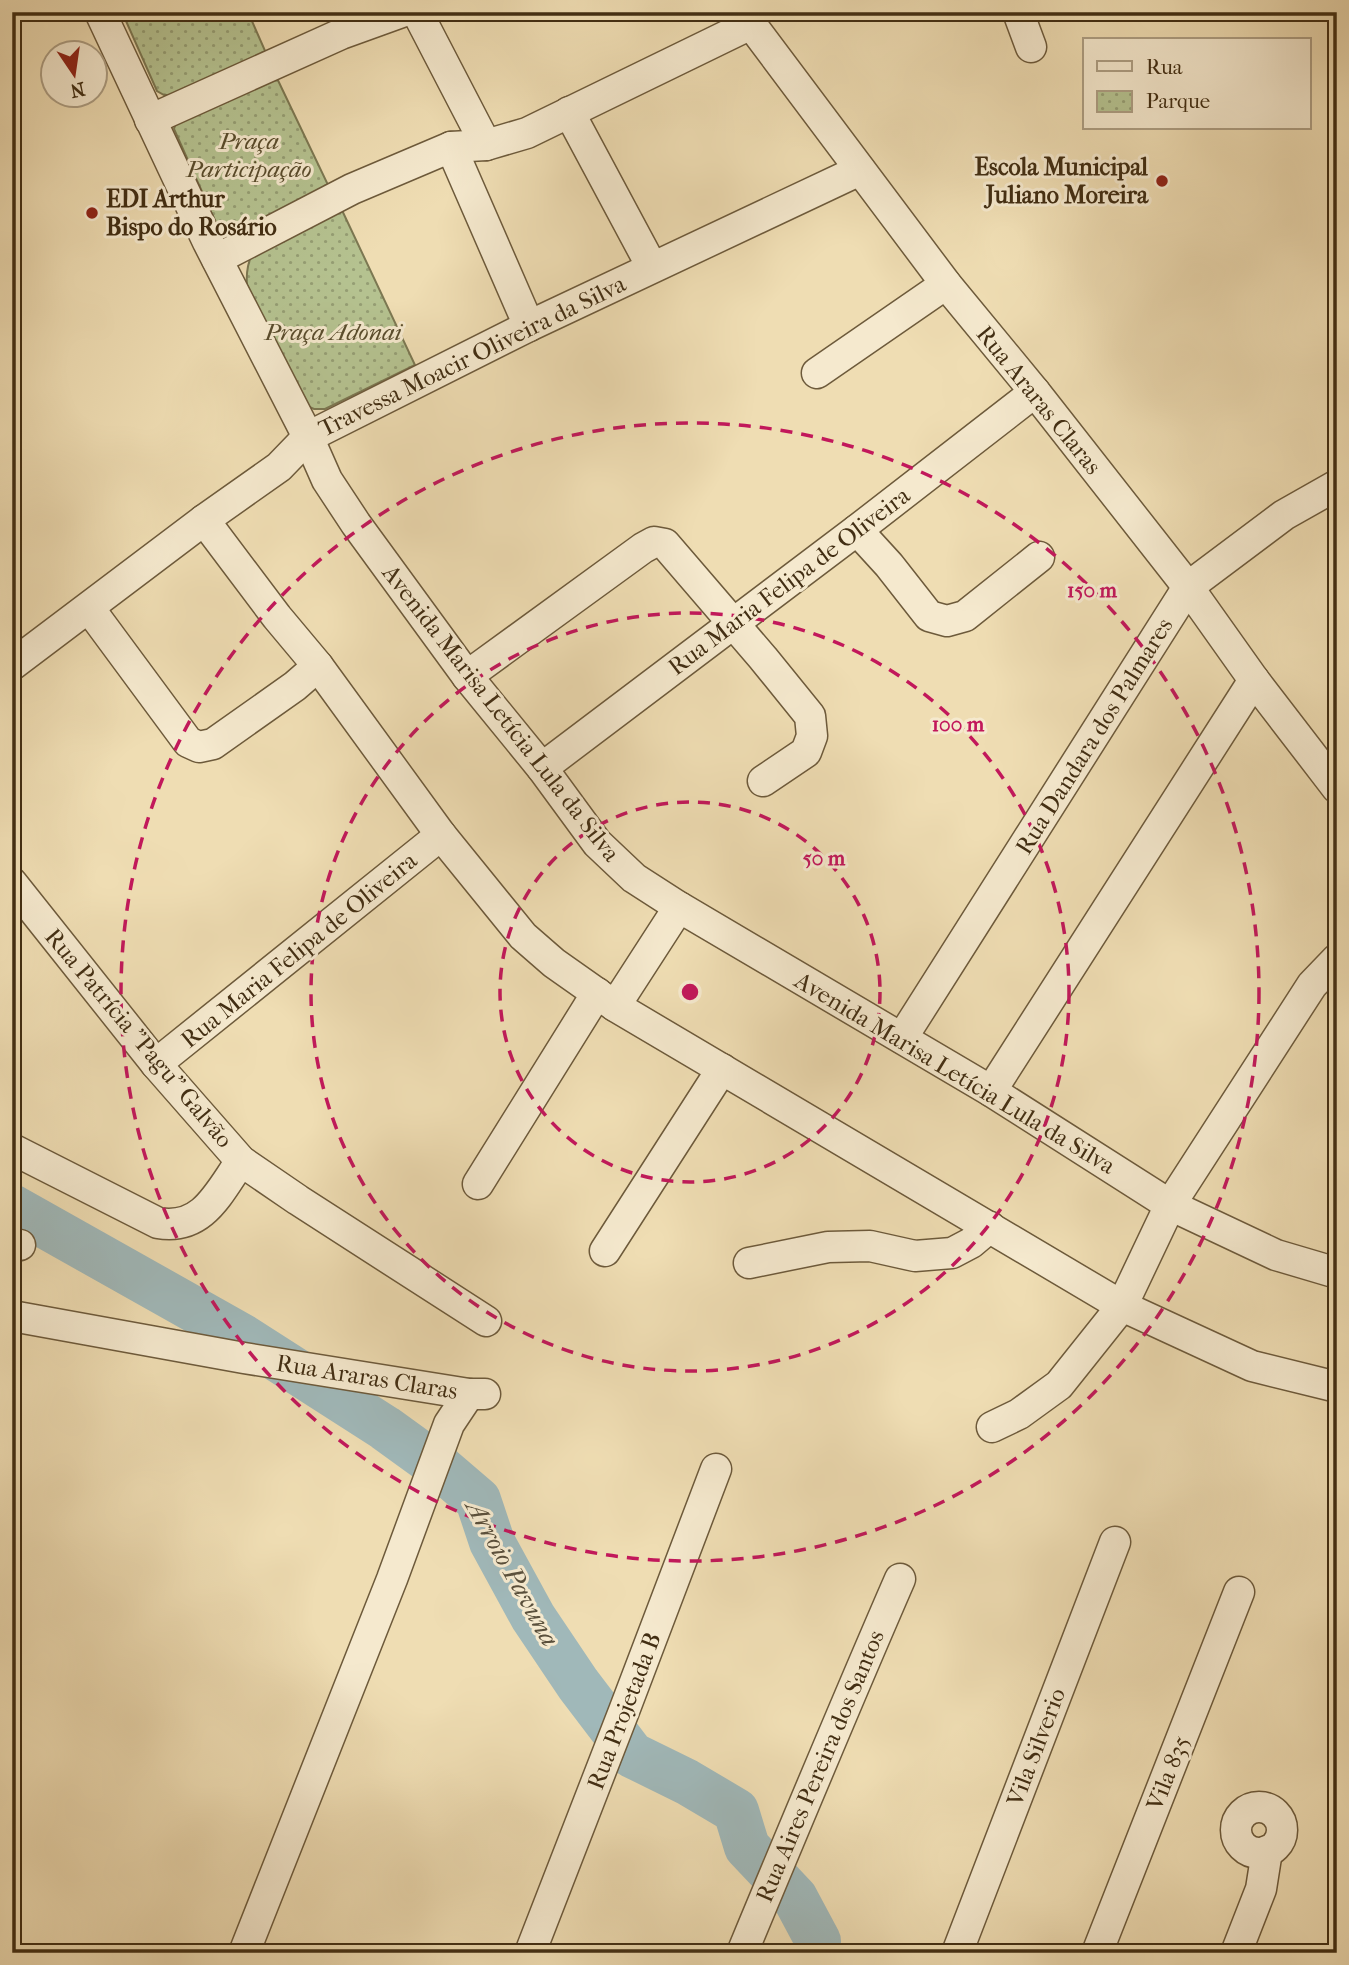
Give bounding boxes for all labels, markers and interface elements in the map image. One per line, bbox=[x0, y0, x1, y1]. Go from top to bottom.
north arrow bbox=[38, 38, 108, 108]
legend bbox=[1083, 38, 1310, 130]
text: Rua bbox=[1146, 55, 1183, 79]
text: N bbox=[68, 77, 87, 102]
text: Parque bbox=[1146, 89, 1210, 113]
park label: Praça Participação bbox=[185, 127, 312, 183]
place label: Escola Municipal Juliano Moreira bbox=[974, 153, 1149, 209]
marker: Escola Municipal Juliano Moreira bbox=[1154, 173, 1170, 189]
place label: EDI Arthur Bispo do Rosário bbox=[106, 185, 277, 241]
marker: EDI Arthur Bispo do Rosário bbox=[84, 205, 100, 221]
street label: Travessa Moacir Oliveira da Silva bbox=[314, 269, 631, 443]
park label: Praça Adonai bbox=[263, 318, 404, 346]
street label: Rua Araras Claras bbox=[971, 320, 1108, 480]
street label: Rua Maria Felipa de Oliveira bbox=[663, 480, 916, 681]
street label: Avenida Marisa Letícia Lula da Silva bbox=[376, 558, 626, 868]
text: 150 m bbox=[1067, 578, 1118, 602]
street label: Rua Dandara dos Palmares bbox=[1010, 612, 1178, 860]
text: 100 m bbox=[932, 712, 985, 736]
street label: Rua Maria Felipa de Oliveira bbox=[175, 846, 423, 1054]
text: 50 m bbox=[803, 846, 846, 870]
street label: Rua Patrícia "Pagu" Galvão bbox=[39, 923, 239, 1153]
street label: Avenida Marisa Letícia Lula da Silva bbox=[789, 966, 1121, 1180]
centre of rings bbox=[678, 980, 702, 1004]
street label: Rua Araras Claras bbox=[274, 1349, 460, 1405]
water label: Arroio Pavuna bbox=[458, 1492, 566, 1652]
street label: Rua Aires Pereira dos Santos bbox=[750, 1626, 890, 1906]
street label: Rua Projetada B bbox=[581, 1629, 667, 1793]
street label: Vila Silverio bbox=[1000, 1684, 1071, 1811]
street label: Vila 835 bbox=[1140, 1732, 1196, 1815]

